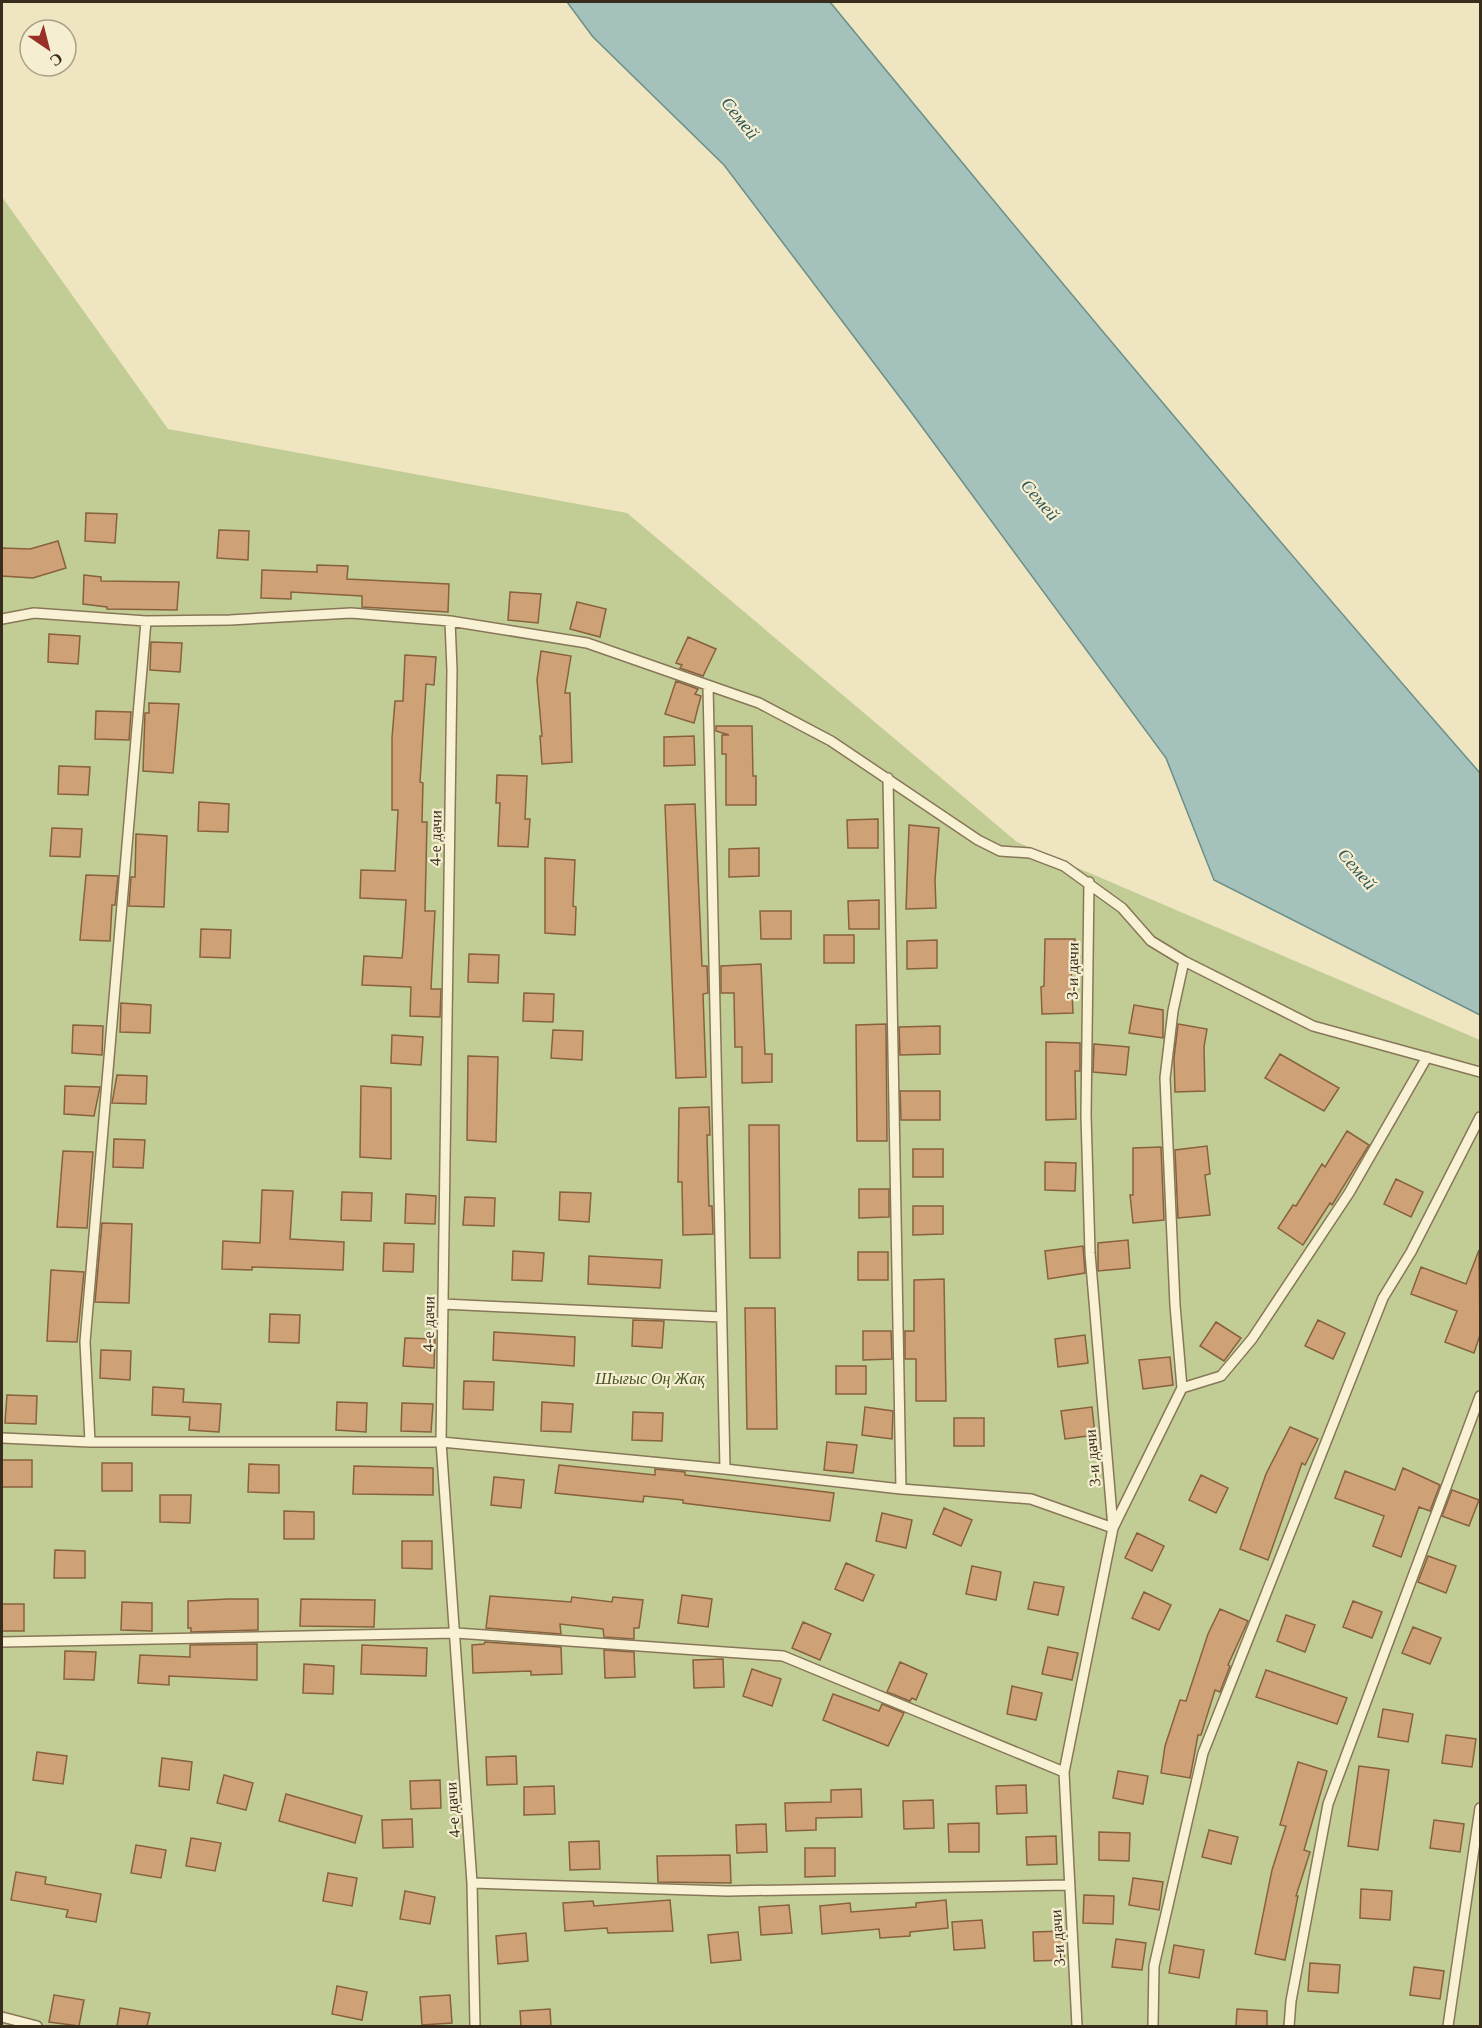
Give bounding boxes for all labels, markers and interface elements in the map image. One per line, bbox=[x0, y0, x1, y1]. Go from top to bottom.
north arrow bbox=[18, 18, 78, 78]
text: С bbox=[47, 50, 66, 70]
water label: Семей bbox=[717, 93, 763, 143]
water label: Семей bbox=[1017, 475, 1063, 525]
street label: 4-е дачи bbox=[427, 810, 445, 866]
water label: Семей bbox=[1334, 844, 1380, 894]
street label: 3-и дачи bbox=[1064, 942, 1083, 1000]
street label: 4-е дачи bbox=[420, 1296, 438, 1352]
park label: Шығыс Оң Жақ bbox=[594, 1370, 705, 1388]
street label: 3-и дачи bbox=[1082, 1428, 1104, 1487]
street label: 4-е дачи bbox=[442, 1781, 464, 1838]
street label: 3-и дачи bbox=[1047, 1908, 1069, 1967]

